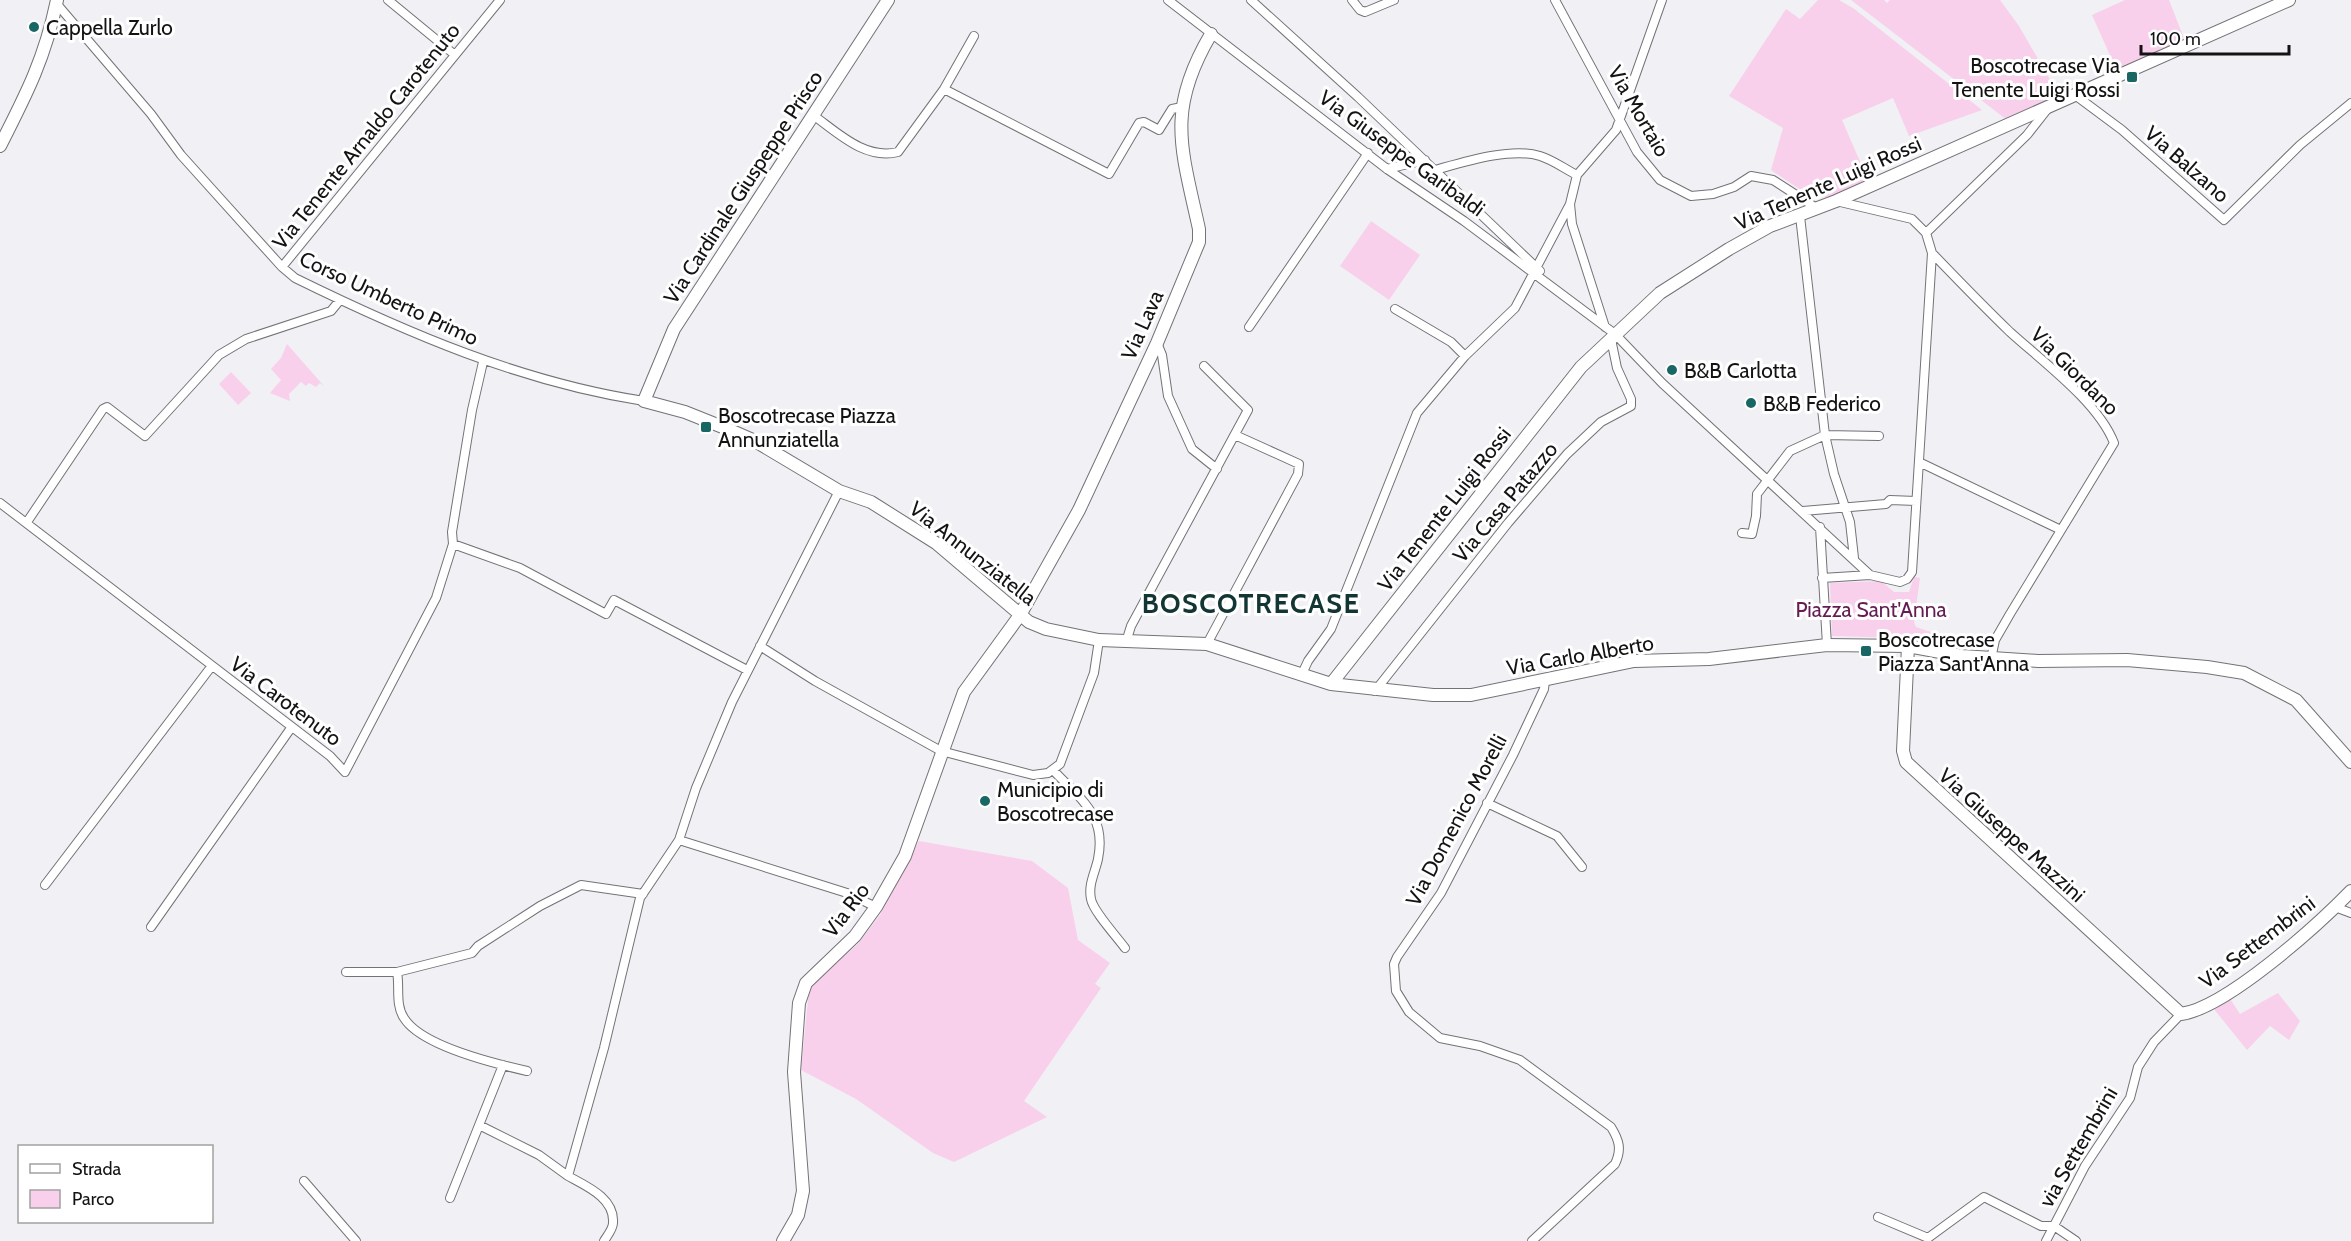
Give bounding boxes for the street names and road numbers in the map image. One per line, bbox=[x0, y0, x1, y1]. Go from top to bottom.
street label: Via Tenente Arnaldo Carotenuto bbox=[267, 18, 465, 254]
street label: Via Mortaio bbox=[1603, 61, 1675, 161]
street label: Via Cardinale Giuspeppe Prisco bbox=[658, 66, 828, 308]
street label: Via Giuseppe Garibaldi bbox=[1314, 84, 1490, 222]
street label: Via Balzano bbox=[2140, 121, 2234, 207]
street label: Via Tenente Luigi Rossi bbox=[1731, 131, 1925, 235]
street label: Corso Umberto Primo bbox=[296, 246, 482, 350]
street label: Via Lava bbox=[1116, 286, 1168, 364]
street label: Via Giordano bbox=[2026, 322, 2124, 420]
street label: Via Tenente Luigi Rossi bbox=[1372, 422, 1516, 596]
street label: Via Casa Patazzo bbox=[1447, 437, 1563, 567]
street label: Via Annunziatella bbox=[905, 496, 1041, 610]
street label: Via Carlo Alberto bbox=[1504, 630, 1656, 680]
street label: Via Carotenuto bbox=[225, 651, 347, 751]
street label: Via Domenico Morelli bbox=[1400, 730, 1512, 910]
street label: Via Giuseppe Mazzini bbox=[1934, 763, 2090, 907]
street label: Via Rio bbox=[818, 878, 874, 942]
street label: Via Settembrini bbox=[2194, 890, 2320, 994]
street label: via Settembrini bbox=[2033, 1082, 2123, 1212]

